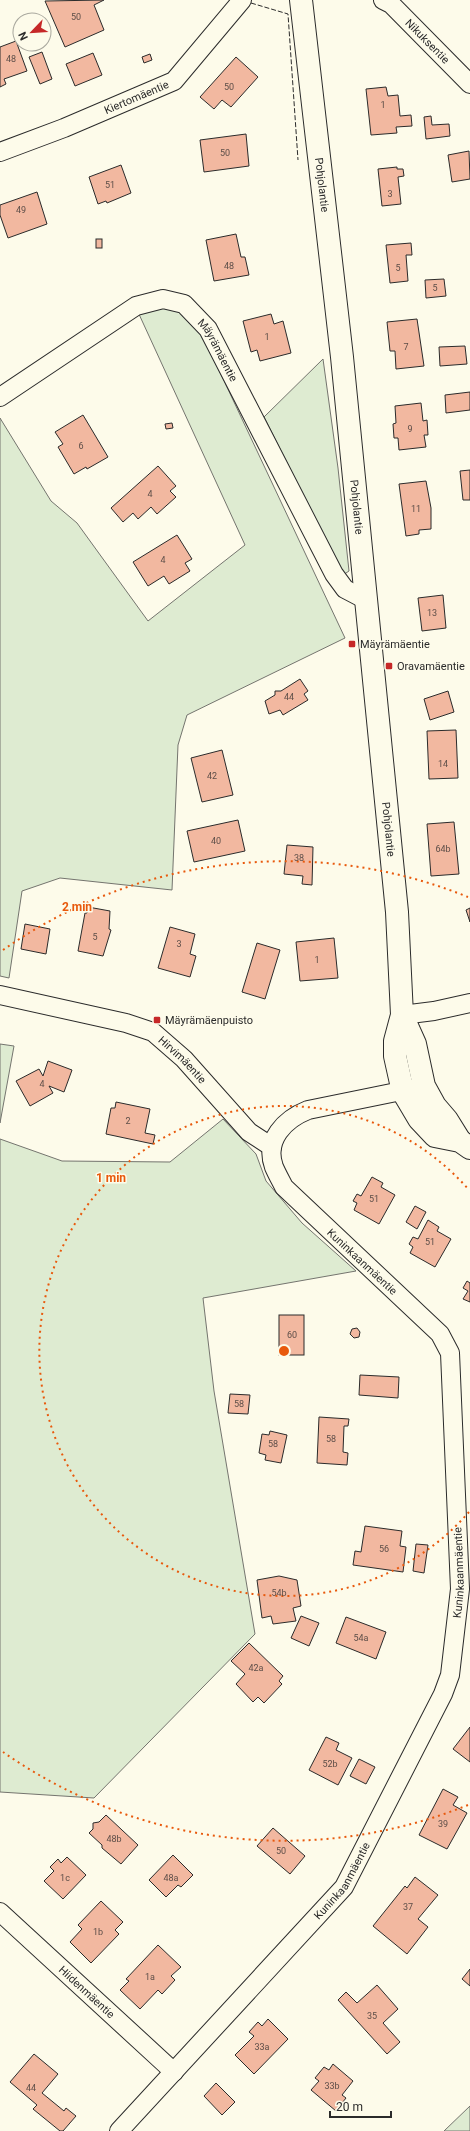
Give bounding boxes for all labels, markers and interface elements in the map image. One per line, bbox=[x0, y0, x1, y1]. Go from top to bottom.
north arrow bbox=[12, 12, 52, 52]
house number: 50 bbox=[71, 12, 81, 22]
street label: Nikuksentie bbox=[403, 16, 453, 66]
text: N bbox=[16, 30, 31, 42]
house number: 48 bbox=[6, 54, 16, 64]
street label: Kiertomäentie bbox=[102, 78, 171, 117]
house number: 50 bbox=[224, 82, 234, 92]
house number: 1 bbox=[380, 100, 386, 110]
house number: 50 bbox=[220, 148, 230, 158]
street label: Pohjolantie bbox=[313, 157, 332, 213]
house number: 51 bbox=[105, 180, 115, 190]
house number: 3 bbox=[387, 189, 393, 199]
house number: 49 bbox=[16, 205, 26, 215]
house number: 48 bbox=[224, 261, 234, 271]
house number: 5 bbox=[395, 263, 401, 273]
house number: 5 bbox=[432, 283, 438, 293]
street label: Mäyrämäentie bbox=[195, 316, 240, 384]
house number: 1 bbox=[264, 332, 270, 342]
house number: 7 bbox=[403, 342, 409, 352]
house number: 9 bbox=[407, 424, 413, 434]
house number: 6 bbox=[78, 441, 84, 451]
street label: Pohjolantie bbox=[348, 479, 366, 535]
house number: 4 bbox=[147, 489, 153, 499]
house number: 11 bbox=[411, 504, 421, 514]
house number: 4 bbox=[160, 555, 166, 565]
house number: 13 bbox=[427, 608, 437, 618]
place label: Mäyrämäentie bbox=[360, 638, 430, 651]
marker: Mäyrämäentie bbox=[347, 639, 357, 649]
place label: Oravamäentie bbox=[397, 660, 465, 673]
marker: Oravamäentie bbox=[384, 661, 394, 671]
house number: 44 bbox=[284, 692, 294, 702]
house number: 14 bbox=[438, 759, 448, 769]
house number: 42 bbox=[207, 771, 217, 781]
street label: Pohjolantie bbox=[380, 801, 398, 858]
house number: 40 bbox=[211, 836, 221, 846]
house number: 64b bbox=[435, 844, 451, 854]
house number: 38 bbox=[294, 853, 304, 863]
text: 2 min bbox=[62, 900, 92, 914]
house number: 5 bbox=[92, 932, 98, 942]
house number: 3 bbox=[176, 939, 182, 949]
house number: 1 bbox=[314, 955, 320, 965]
place label: Mäyrämäenpuisto bbox=[165, 1014, 253, 1027]
marker: Mäyrämäenpuisto bbox=[152, 1015, 162, 1025]
street label: Hirvimäentie bbox=[156, 1033, 209, 1086]
house number: 4 bbox=[39, 1079, 45, 1089]
house number: 2 bbox=[125, 1116, 131, 1126]
text: 1 min bbox=[96, 1171, 126, 1185]
house number: 51 bbox=[369, 1194, 379, 1204]
street label: Kuninkaanmäentie bbox=[324, 1226, 400, 1298]
house number: 51 bbox=[425, 1237, 435, 1247]
house number: 60 bbox=[287, 1330, 297, 1340]
centre of rings bbox=[277, 1344, 291, 1358]
house number: 58 bbox=[234, 1399, 244, 1409]
house number: 58 bbox=[326, 1434, 336, 1444]
house number: 58 bbox=[268, 1439, 278, 1449]
street label: Kuninkaanmäentie bbox=[450, 1527, 467, 1619]
house number: 56 bbox=[379, 1544, 389, 1554]
house number: 54b bbox=[271, 1588, 287, 1598]
house number: 54a bbox=[353, 1633, 369, 1643]
house number: 42a bbox=[248, 1663, 264, 1673]
house number: 52b bbox=[322, 1759, 338, 1769]
house number: 39 bbox=[438, 1819, 448, 1829]
house number: 48b bbox=[106, 1834, 122, 1844]
street label: Kuninkaanmäentie bbox=[311, 1840, 372, 1922]
house number: 50 bbox=[276, 1846, 286, 1856]
house number: 1c bbox=[60, 1873, 70, 1883]
house number: 48a bbox=[163, 1873, 179, 1883]
house number: 37 bbox=[403, 1902, 413, 1912]
house number: 1b bbox=[93, 1927, 103, 1937]
street label: Hiidenmäentie bbox=[56, 1963, 118, 2021]
house number: 1a bbox=[145, 1972, 155, 1982]
house number: 35 bbox=[367, 2011, 377, 2021]
house number: 33a bbox=[254, 2042, 270, 2052]
house number: 33b bbox=[324, 2081, 340, 2091]
house number: 44 bbox=[26, 2083, 36, 2093]
scale bar bbox=[330, 2093, 391, 2119]
text: 20 m bbox=[336, 2100, 363, 2114]

